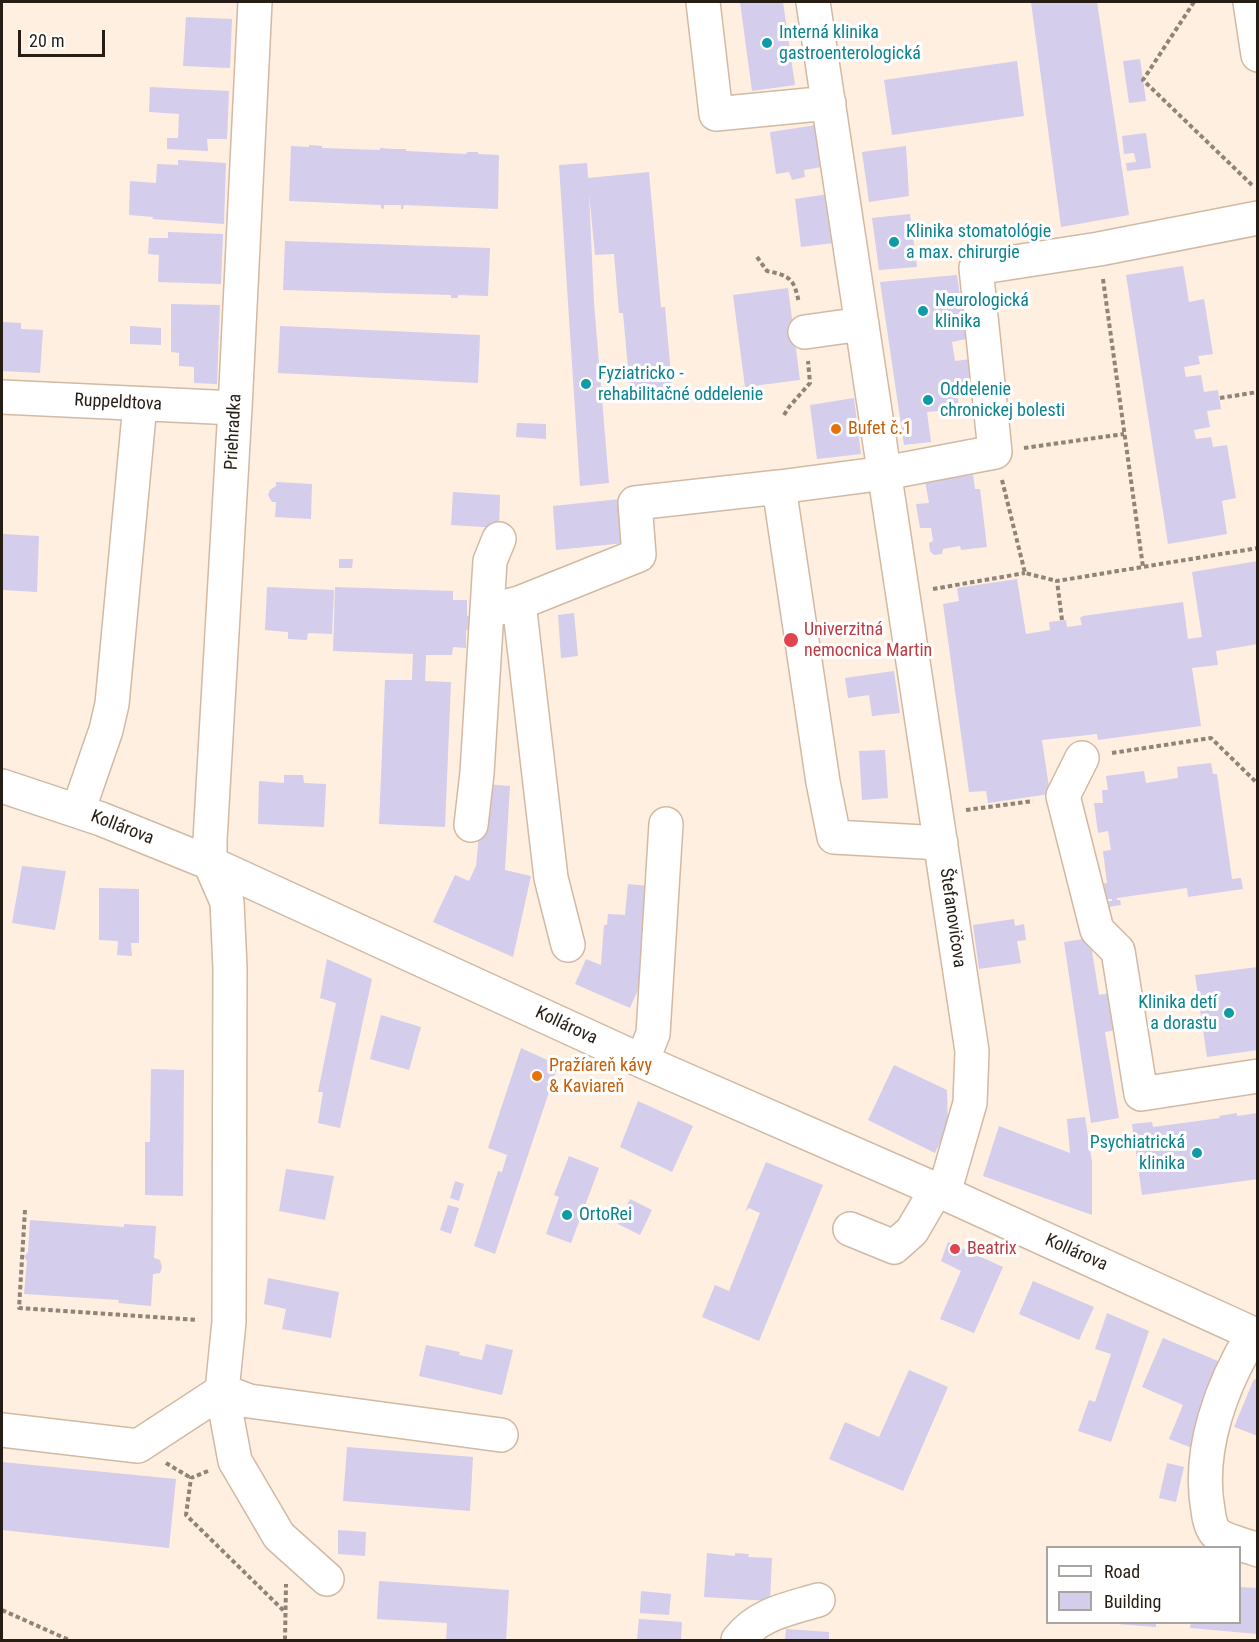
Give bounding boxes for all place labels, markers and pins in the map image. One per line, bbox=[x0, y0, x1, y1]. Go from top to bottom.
place label: Interná klinika gastroenterologická bbox=[779, 22, 921, 64]
marker: Interná klinika gastroenterologická bbox=[760, 36, 774, 50]
place label: Klinika stomatológie a max. chirurgie bbox=[906, 221, 1051, 264]
marker: Klinika stomatológie a max. chirurgie bbox=[887, 235, 901, 249]
place label: Neurologická klinika bbox=[935, 290, 1029, 332]
marker: Neurologická klinika bbox=[916, 304, 930, 318]
place label: Fyziatricko - rehabilitačné oddelenie bbox=[598, 363, 763, 406]
marker: Fyziatricko - rehabilitačné oddelenie bbox=[579, 377, 593, 391]
place label: Oddelenie chronickej bolesti bbox=[940, 379, 1065, 422]
marker: Oddelenie chronickej bolesti bbox=[921, 393, 935, 407]
place label: Bufet č.1 bbox=[848, 418, 912, 440]
marker: Bufet č.1 bbox=[829, 422, 843, 436]
place label: Univerzitná nemocnica Martin bbox=[804, 619, 932, 662]
marker: Univerzitná nemocnica Martin bbox=[782, 631, 800, 649]
place label: Klinika detí a dorastu bbox=[1138, 992, 1217, 1034]
marker: Klinika detí a dorastu bbox=[1222, 1006, 1236, 1020]
place label: Pražíareň kávy & Kaviareň bbox=[549, 1055, 652, 1098]
marker: Pražíareň kávy & Kaviareň bbox=[530, 1069, 544, 1083]
place label: Psychiatrická klinika bbox=[1090, 1132, 1185, 1174]
marker: Psychiatrická klinika bbox=[1190, 1146, 1204, 1160]
place label: OrtoRei bbox=[579, 1204, 632, 1226]
marker: OrtoRei bbox=[560, 1208, 574, 1222]
place label: Beatrix bbox=[967, 1238, 1017, 1260]
marker: Beatrix bbox=[948, 1242, 962, 1256]

